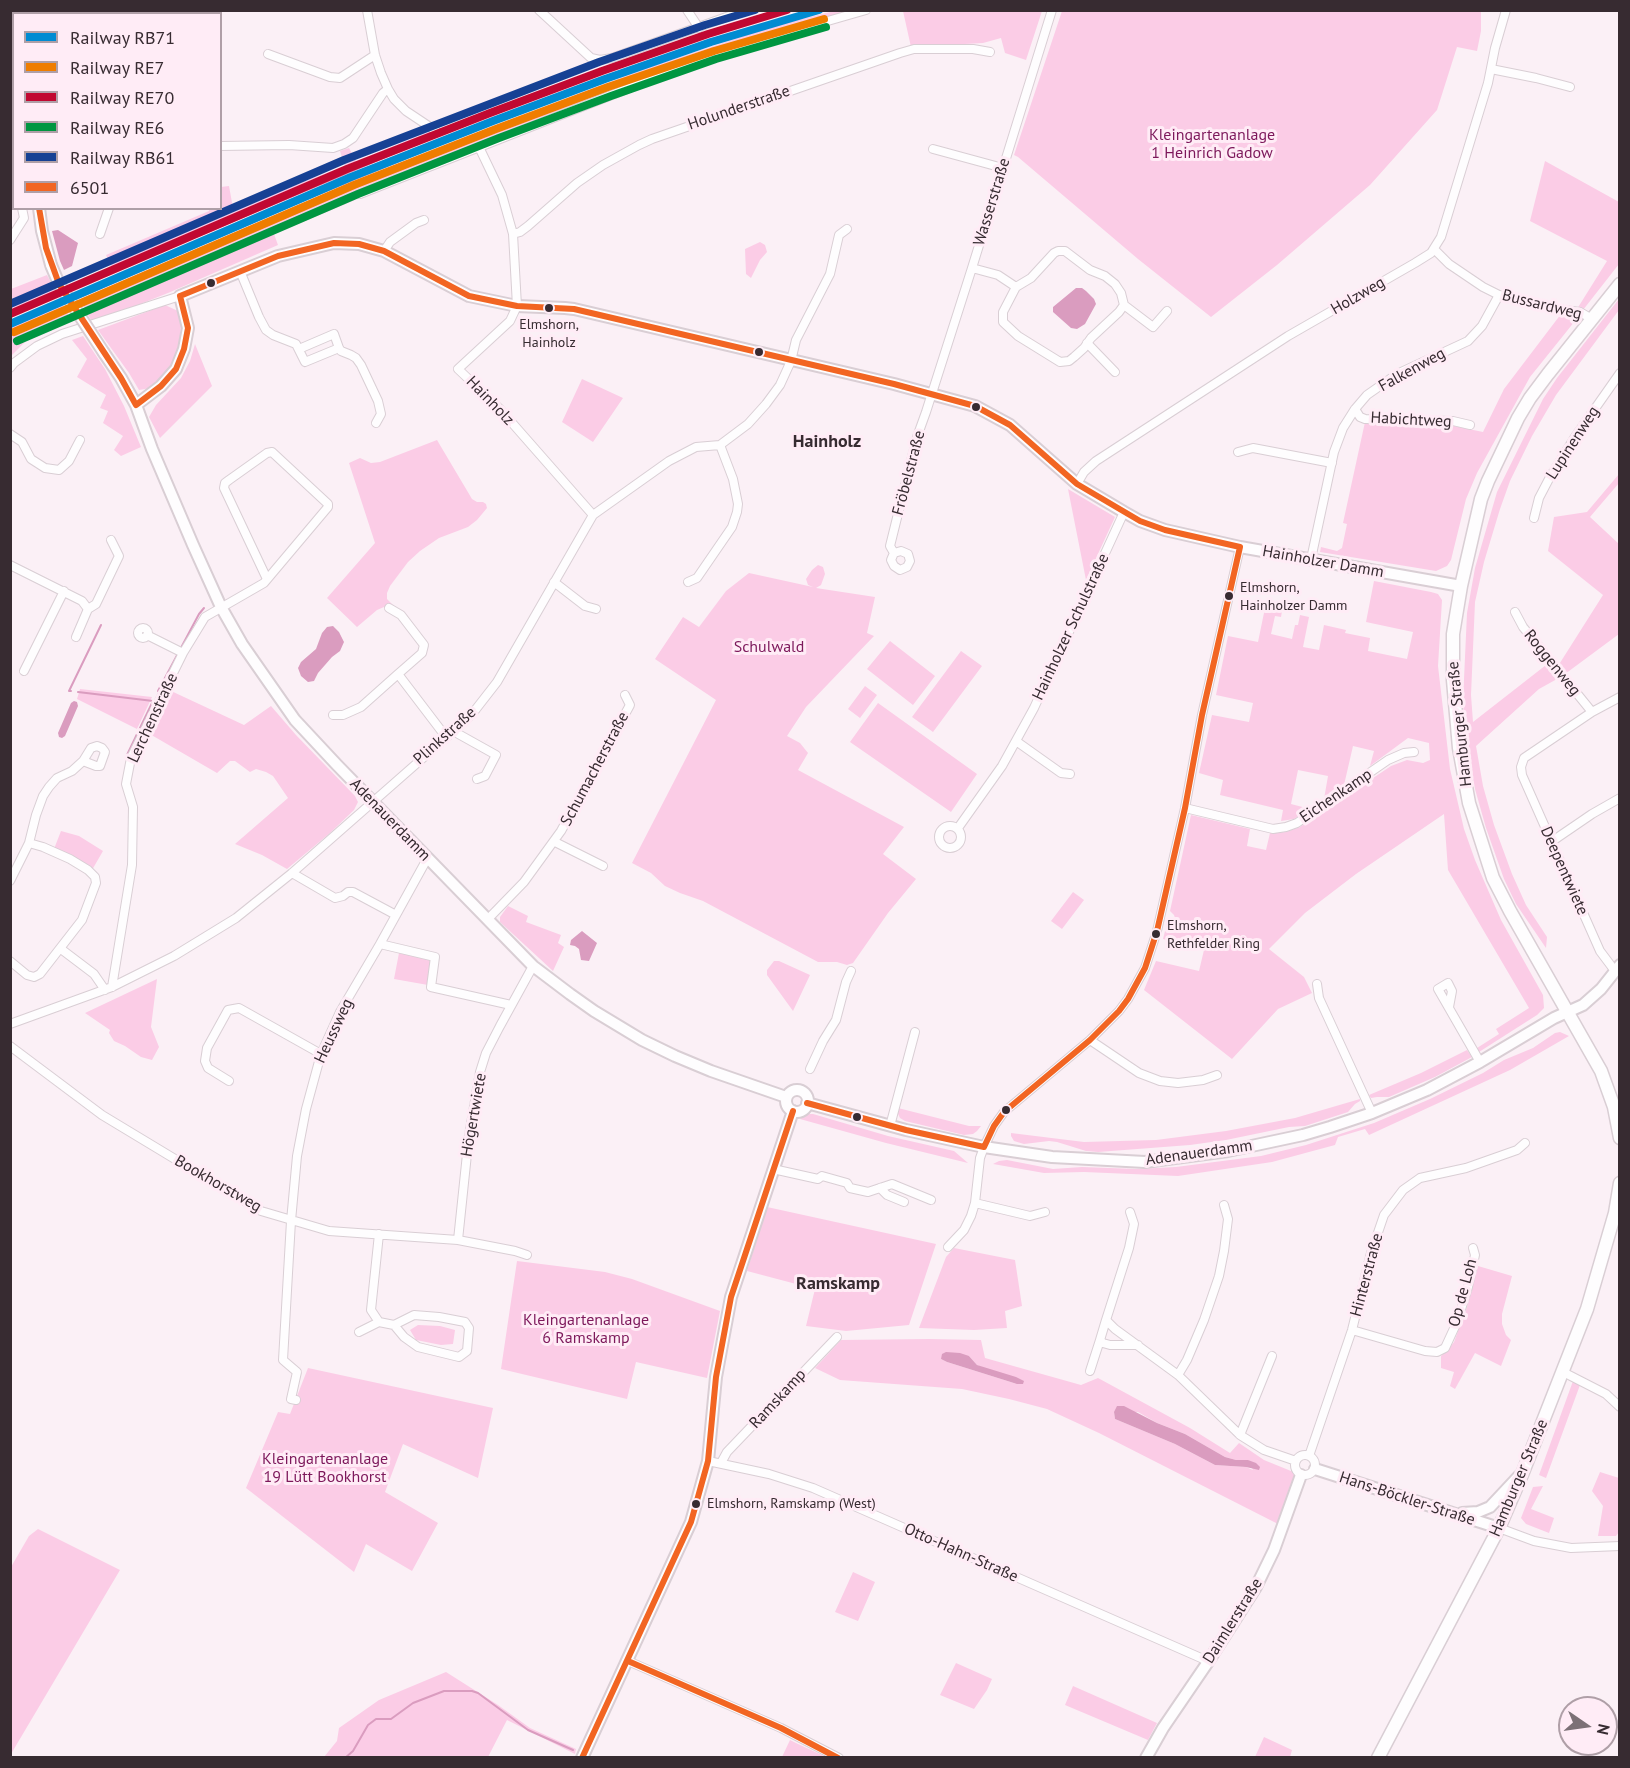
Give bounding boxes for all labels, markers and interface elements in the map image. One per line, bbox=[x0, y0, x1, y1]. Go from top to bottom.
legend bbox=[12, 12, 222, 210]
text: Railway RB71 bbox=[70, 26, 175, 49]
text: Railway RE7 bbox=[70, 56, 164, 79]
street label: Holunderstraße bbox=[685, 82, 793, 134]
text: Railway RE70 bbox=[70, 86, 174, 109]
text: Railway RE6 bbox=[70, 116, 164, 139]
park label: Kleingartenanlage 1 Heinrich Gadow bbox=[1149, 125, 1275, 163]
text: Railway RB61 bbox=[70, 146, 175, 169]
street label: Wasserstraße bbox=[970, 156, 1014, 248]
text: 6501 bbox=[70, 176, 109, 199]
street label: Holzweg bbox=[1328, 273, 1388, 319]
unlabelled marker bbox=[205, 277, 217, 289]
street label: Bussardweg bbox=[1500, 286, 1584, 324]
marker: Elmshorn, Hainholz bbox=[543, 302, 555, 314]
place label: Elmshorn, Hainholz bbox=[519, 317, 579, 350]
street label: Falkenweg bbox=[1375, 344, 1449, 396]
unlabelled marker bbox=[753, 346, 765, 358]
street label: Hainholz bbox=[462, 372, 518, 430]
unlabelled marker bbox=[970, 401, 982, 413]
street label: Lupinenweg bbox=[1542, 403, 1604, 483]
street label: Habichtweg bbox=[1370, 408, 1452, 432]
street label: Fröbelstraße bbox=[888, 429, 930, 517]
district label: Hainholz bbox=[793, 431, 861, 453]
street label: Hainholzer Damm bbox=[1261, 542, 1385, 582]
street label: Hainholzer Schulstraße bbox=[1029, 551, 1113, 703]
place label: Elmshorn, Hainholzer Damm bbox=[1240, 580, 1347, 612]
marker: Elmshorn, Hainholzer Damm bbox=[1223, 590, 1235, 602]
street label: Roggenweg bbox=[1520, 626, 1584, 700]
park label: Schulwald bbox=[734, 637, 804, 657]
street label: Hamburger Straße bbox=[1444, 660, 1476, 788]
street label: Lerchenstraße bbox=[124, 670, 182, 766]
street label: Plinkstraße bbox=[410, 703, 480, 769]
street label: Schumacherstraße bbox=[557, 709, 633, 829]
street label: Eichenkamp bbox=[1296, 765, 1376, 827]
street label: Adenauerdamm bbox=[346, 775, 434, 865]
street label: Deepentwiete bbox=[1536, 824, 1592, 918]
place label: Elmshorn, Rethfelder Ring bbox=[1167, 918, 1260, 951]
marker: Elmshorn, Rethfelder Ring bbox=[1150, 928, 1162, 940]
street label: Heussweg bbox=[311, 996, 357, 1066]
street label: Högertwiete bbox=[457, 1072, 491, 1158]
unlabelled marker bbox=[1000, 1104, 1012, 1116]
unlabelled marker bbox=[851, 1111, 863, 1123]
street label: Adenauerdamm bbox=[1144, 1136, 1254, 1170]
street label: Bookhorstweg bbox=[171, 1151, 265, 1217]
street label: Hinterstraße bbox=[1347, 1231, 1387, 1319]
street label: Op de Loh bbox=[1445, 1257, 1481, 1329]
district label: Ramskamp bbox=[796, 1273, 880, 1295]
park label: Kleingartenanlage 6 Ramskamp bbox=[523, 1310, 649, 1348]
street label: Ramskamp bbox=[746, 1365, 810, 1433]
street label: Hamburger Straße bbox=[1486, 1416, 1552, 1540]
park label: Kleingartenanlage 19 Lütt Bookhorst bbox=[262, 1449, 388, 1487]
street label: Hans-Böckler-Straße bbox=[1337, 1468, 1477, 1530]
place label: Elmshorn, Ramskamp (West) bbox=[707, 1496, 876, 1512]
marker: Elmshorn, Ramskamp (West) bbox=[690, 1498, 702, 1510]
street label: Otto-Hahn-Straße bbox=[901, 1519, 1021, 1587]
street label: Daimlerstraße bbox=[1199, 1575, 1267, 1667]
north arrow bbox=[1558, 1696, 1618, 1756]
text: N bbox=[1593, 1722, 1615, 1737]

